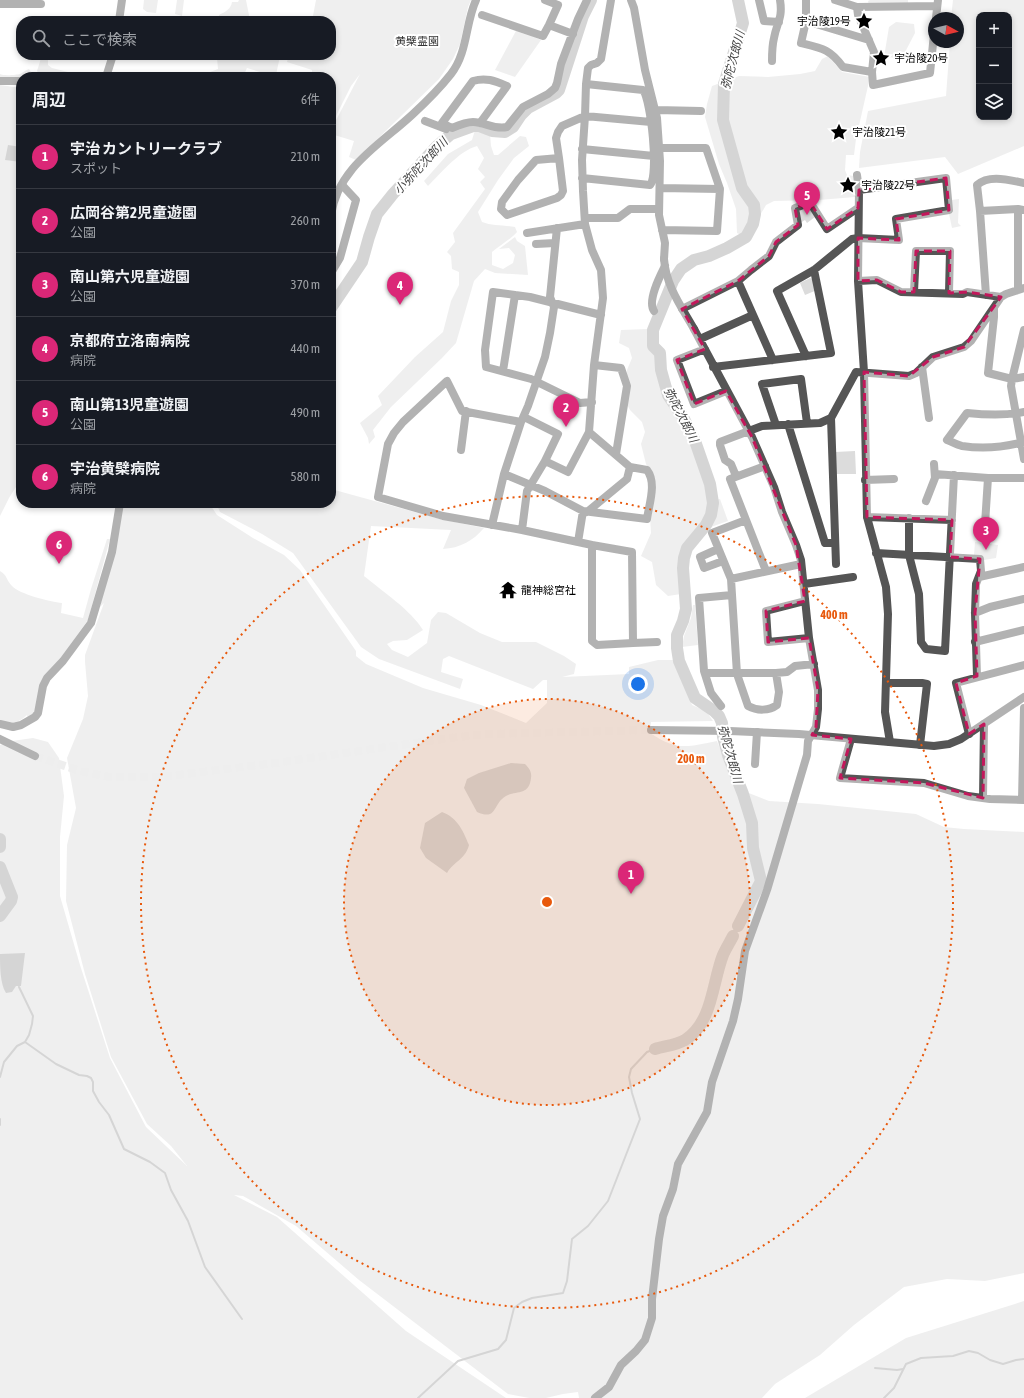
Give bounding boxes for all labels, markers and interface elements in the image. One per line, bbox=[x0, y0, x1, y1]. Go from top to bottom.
place icon: 宇治陵19号 bbox=[854, 11, 874, 31]
north arrow bbox=[928, 12, 964, 48]
map controls bbox=[976, 12, 1012, 120]
button: + bbox=[976, 12, 1012, 48]
place label: 宇治陵19号 bbox=[797, 15, 851, 27]
search box bbox=[16, 16, 336, 60]
icon: search bbox=[30, 27, 52, 49]
water label: 弥陀次郎川 bbox=[718, 27, 748, 91]
text: ここで検索 bbox=[62, 31, 137, 48]
park label: 黄檗霊園 bbox=[395, 35, 439, 47]
place icon: 宇治陵20号 bbox=[871, 48, 891, 68]
button: − bbox=[976, 48, 1012, 84]
place label: 宇治陵20号 bbox=[894, 52, 948, 64]
button: layers bbox=[976, 84, 1012, 120]
text: 周辺 bbox=[32, 90, 66, 110]
text: 6件 bbox=[301, 92, 320, 107]
place icon: 宇治陵21号 bbox=[829, 122, 849, 142]
place label: 宇治陵21号 bbox=[852, 126, 906, 138]
water label: 小弥陀次郎川 bbox=[391, 133, 452, 197]
text: 宇治 カントリークラブ bbox=[70, 140, 222, 157]
text: 1 bbox=[42, 149, 48, 164]
text: 210 m bbox=[291, 149, 320, 164]
text: スポット bbox=[70, 161, 122, 176]
place icon: 宇治陵22号 bbox=[838, 175, 858, 195]
place label: 宇治陵22号 bbox=[861, 179, 915, 191]
pin: 5 bbox=[794, 182, 820, 215]
text: 広岡谷第2児童遊園 bbox=[70, 204, 197, 221]
text: 2 bbox=[42, 213, 48, 228]
text: 260 m bbox=[291, 213, 320, 228]
text: 公園 bbox=[70, 225, 96, 240]
text: 南山第六児童遊園 bbox=[70, 268, 190, 285]
pin: 4 bbox=[387, 272, 413, 305]
text: 3 bbox=[42, 277, 48, 292]
text: 370 m bbox=[291, 277, 320, 292]
text: 公園 bbox=[70, 289, 96, 304]
text: 京都府立洛南病院 bbox=[70, 332, 190, 349]
text: 4 bbox=[42, 341, 48, 356]
text: 440 m bbox=[291, 341, 320, 356]
text: 病院 bbox=[70, 353, 96, 368]
water label: 弥陀次郎川 bbox=[661, 385, 702, 447]
pin: 2 bbox=[553, 394, 579, 427]
text: 南山第13児童遊園 bbox=[70, 396, 189, 413]
text: 5 bbox=[42, 405, 48, 420]
text: 490 m bbox=[291, 405, 320, 420]
text: 公園 bbox=[70, 417, 96, 432]
text: 宇治黄檗病院 bbox=[70, 460, 160, 477]
text: 6 bbox=[42, 469, 48, 484]
text: 580 m bbox=[291, 469, 320, 484]
text: 病院 bbox=[70, 481, 96, 496]
pin: 3 bbox=[973, 517, 999, 550]
pin: 6 bbox=[46, 531, 72, 564]
temple icon: 龍神総宮社 bbox=[498, 580, 518, 600]
place label: 龍神総宮社 bbox=[521, 584, 576, 596]
text: 400 m bbox=[819, 608, 848, 622]
your location bbox=[628, 674, 648, 694]
water label: 弥陀次郎川 bbox=[715, 723, 746, 787]
text: 200 m bbox=[677, 752, 705, 766]
pin: 1 bbox=[618, 861, 644, 894]
centre of rings bbox=[540, 895, 554, 909]

